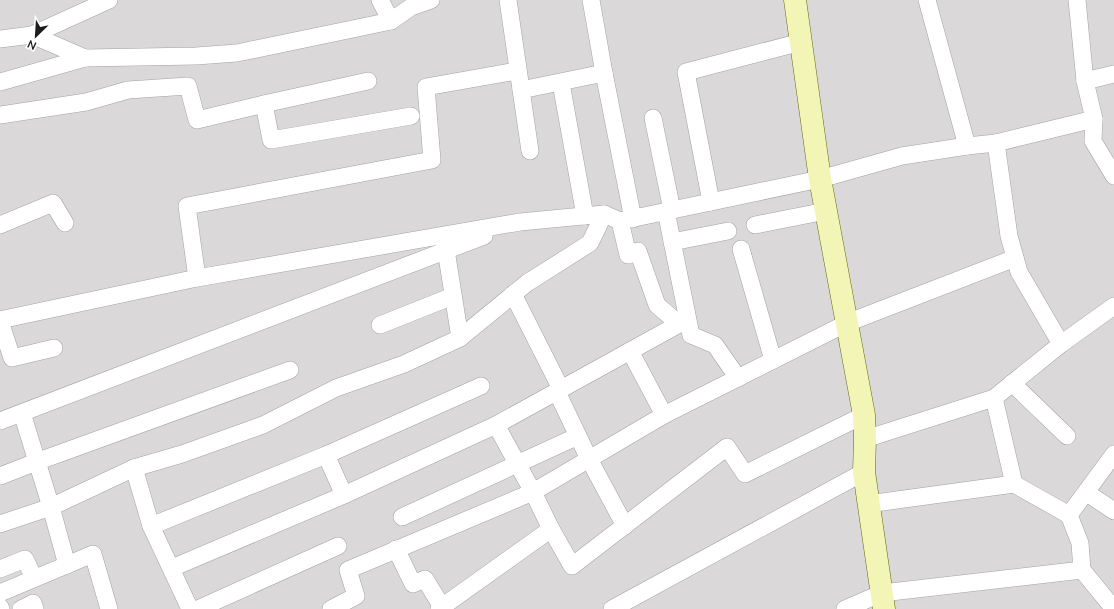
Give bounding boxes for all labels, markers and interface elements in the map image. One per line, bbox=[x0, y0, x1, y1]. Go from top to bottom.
north arrow bbox=[16, 16, 56, 56]
text: N bbox=[25, 37, 38, 53]

